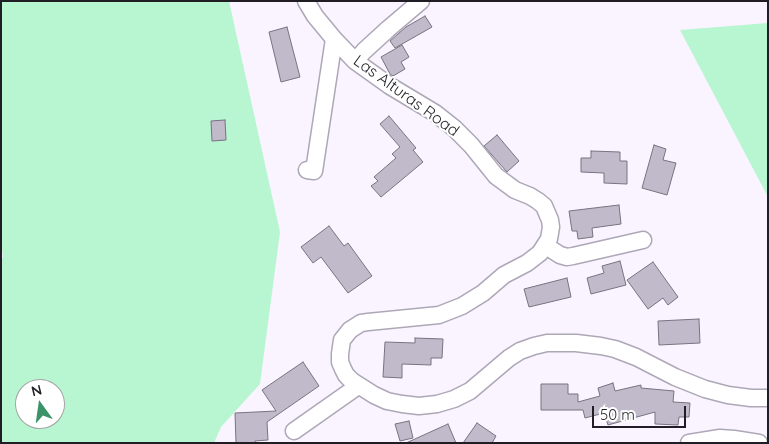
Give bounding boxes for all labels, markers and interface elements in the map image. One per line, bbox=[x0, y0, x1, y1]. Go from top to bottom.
street label: Las Alturas Road bbox=[349, 51, 463, 141]
north arrow bbox=[15, 379, 65, 429]
text: N bbox=[29, 380, 44, 400]
scale bar bbox=[594, 396, 688, 428]
text: 50 m bbox=[600, 405, 635, 424]

